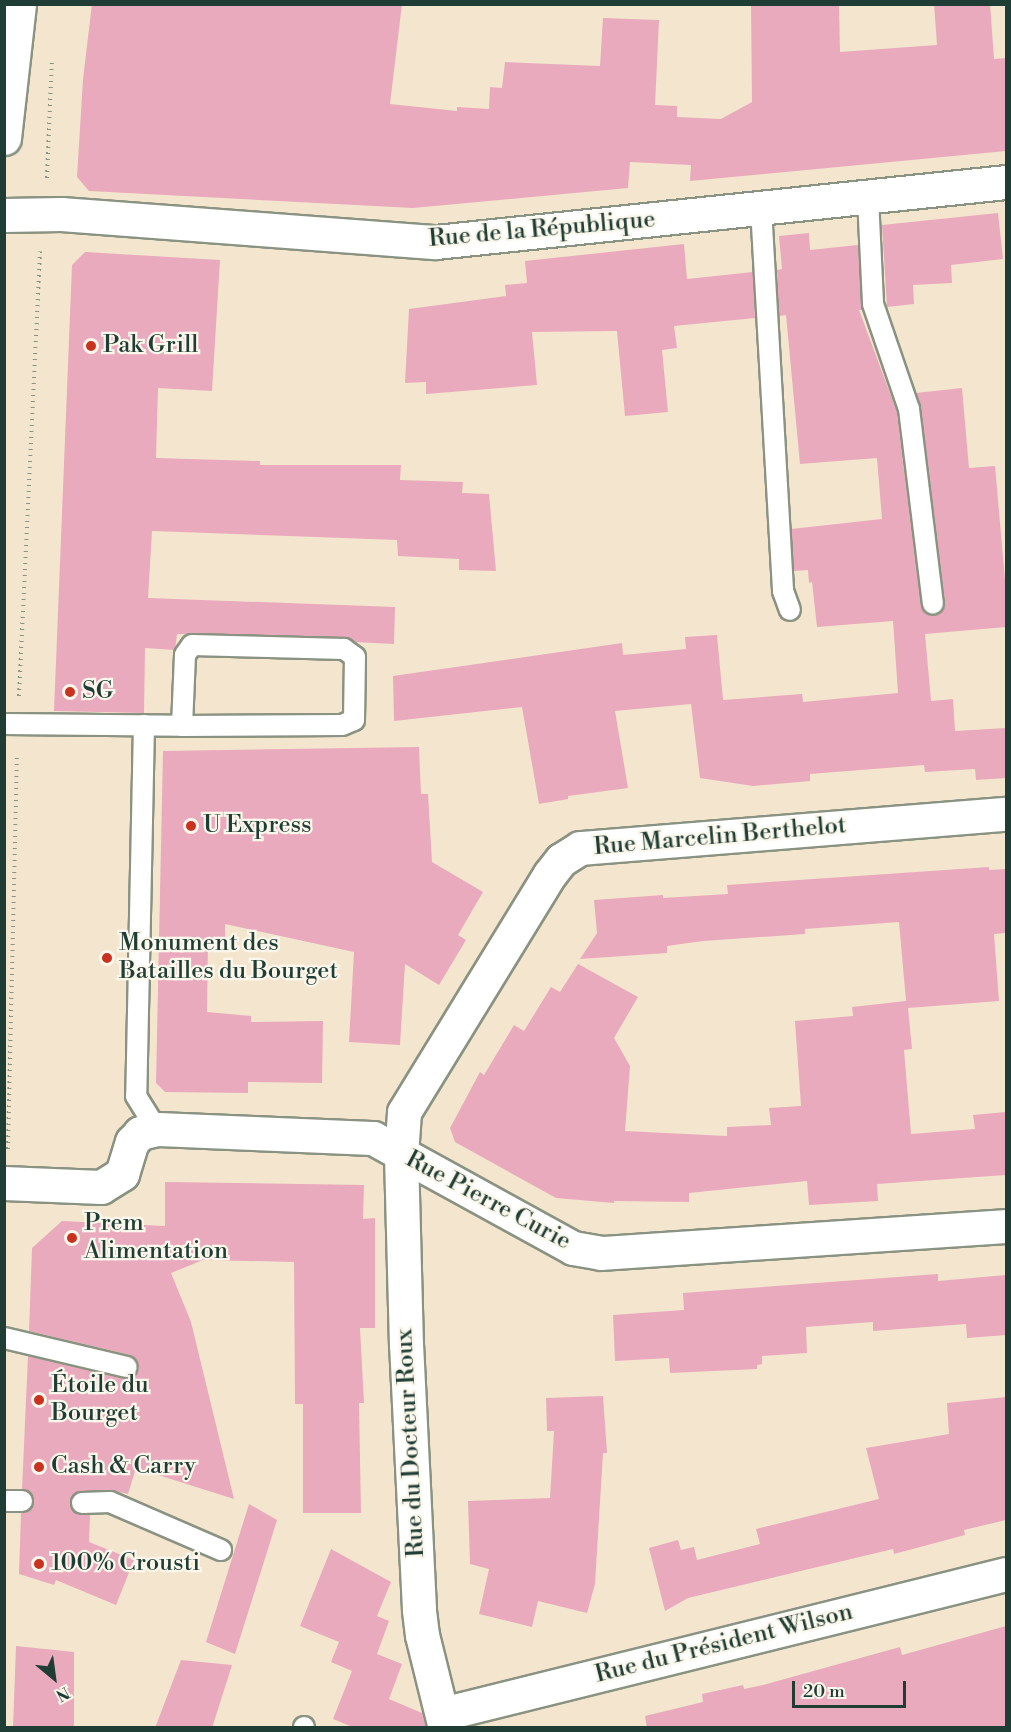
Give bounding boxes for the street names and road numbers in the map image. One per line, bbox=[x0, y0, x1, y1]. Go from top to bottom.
street label: Rue de la République bbox=[427, 206, 657, 254]
street label: Rue Marcelin Berthelot bbox=[593, 812, 847, 862]
street label: Rue Pierre Curie bbox=[400, 1145, 576, 1257]
street label: Rue du Docteur Roux bbox=[391, 1328, 431, 1558]
street label: Rue du Président Wilson bbox=[592, 1598, 856, 1690]

